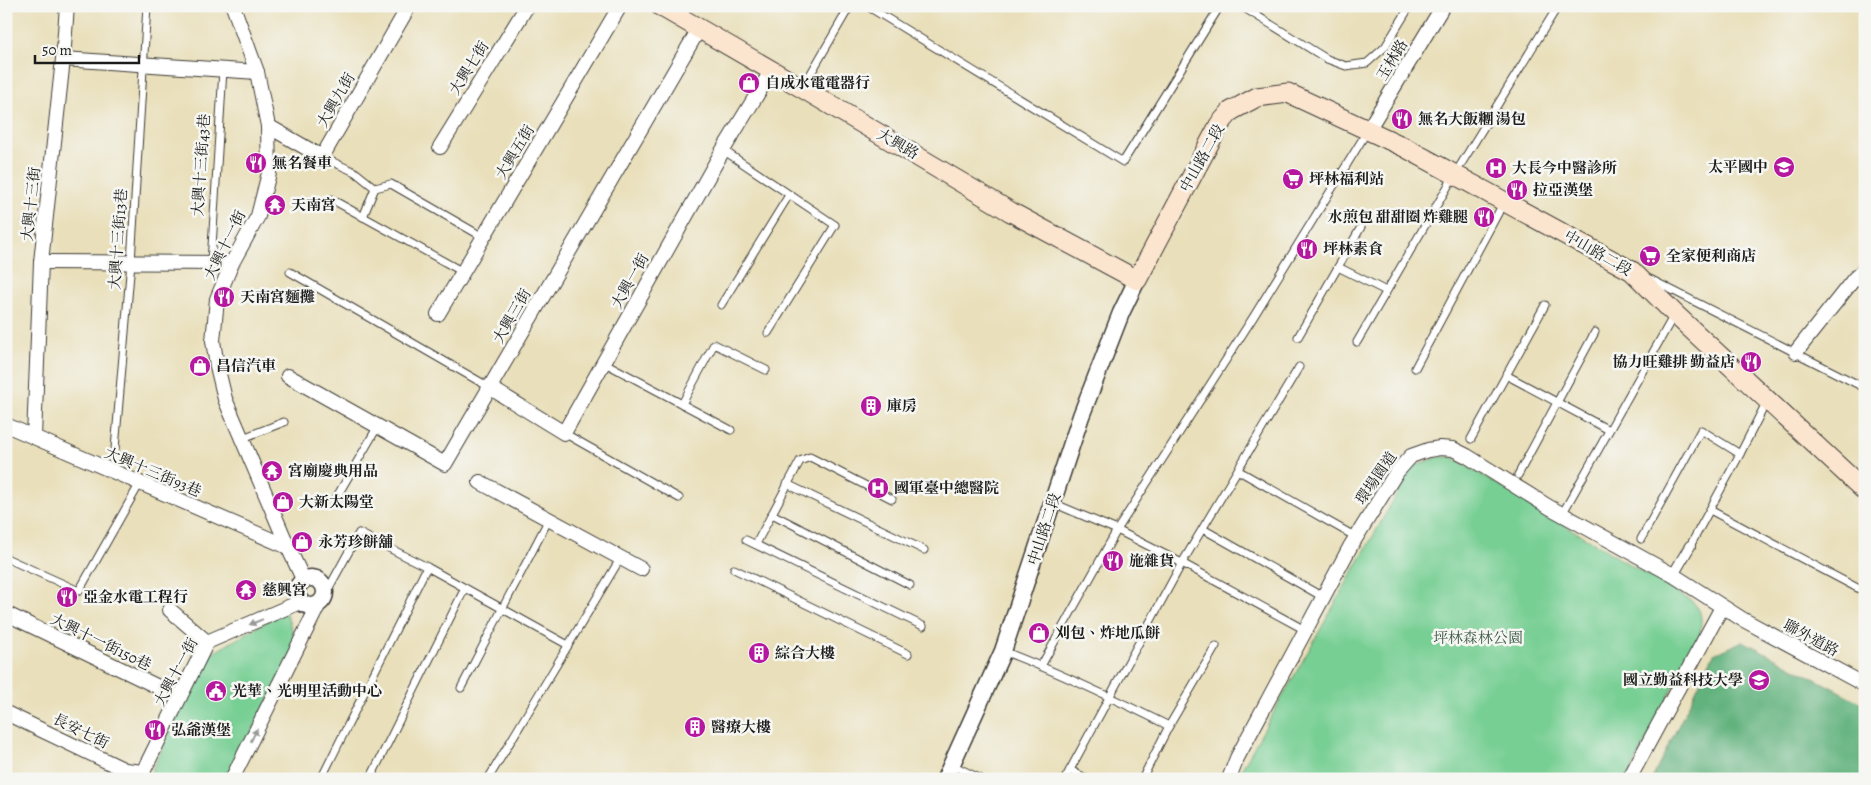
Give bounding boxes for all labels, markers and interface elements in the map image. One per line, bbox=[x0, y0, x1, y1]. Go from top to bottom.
scale bar bbox=[35, 32, 139, 64]
street label: 玉林路 bbox=[1372, 36, 1412, 84]
street label: 大興七街 bbox=[445, 37, 493, 99]
text: 50 m bbox=[42, 40, 72, 60]
street label: 大興九街 bbox=[312, 69, 360, 131]
shop icon: 自成水電電器行 bbox=[737, 71, 761, 95]
place label: 自成水電電器行 bbox=[765, 73, 870, 93]
restaurant icon: 無名大飯糰 湯包 bbox=[1390, 107, 1414, 131]
place label: 無名大飯糰 湯包 bbox=[1418, 109, 1526, 129]
street label: 大興十三街43巷 bbox=[187, 113, 215, 217]
street label: 中山路二段 bbox=[1175, 120, 1229, 196]
street label: 大興五街 bbox=[491, 121, 539, 183]
street label: 大興路 bbox=[874, 124, 922, 164]
restaurant icon: 無名餐車 bbox=[244, 151, 268, 175]
place label: 無名餐車 bbox=[272, 153, 332, 173]
school or university icon: 太平國中 bbox=[1772, 155, 1796, 179]
hospital icon: 大長今中醫診所 bbox=[1484, 156, 1508, 180]
place label: 太平國中 bbox=[1708, 157, 1768, 177]
place label: 大長今中醫診所 bbox=[1512, 158, 1617, 178]
street label: 大興十三街 bbox=[17, 166, 45, 242]
supermarket icon: 坪林福利站 bbox=[1281, 167, 1305, 191]
place label: 坪林福利站 bbox=[1309, 169, 1384, 189]
restaurant icon: 拉亞漢堡 bbox=[1505, 178, 1529, 202]
place label: 拉亞漢堡 bbox=[1533, 180, 1593, 200]
street label: 大興十三街13巷 bbox=[104, 188, 132, 290]
temple icon: 天南宮 bbox=[263, 193, 287, 217]
place label: 天南宮 bbox=[291, 195, 336, 215]
restaurant icon: 水煎包 甜甜圈 炸雞腿 bbox=[1472, 205, 1496, 229]
street label: 大興十一街 bbox=[200, 207, 250, 283]
place label: 水煎包 甜甜圈 炸雞腿 bbox=[1328, 207, 1468, 227]
street label: 中山路二段 bbox=[1561, 226, 1635, 280]
restaurant icon: 坪林素食 bbox=[1295, 237, 1319, 261]
place label: 坪林素食 bbox=[1323, 239, 1383, 259]
supermarket icon: 全家便利商店 bbox=[1638, 244, 1662, 268]
place label: 全家便利商店 bbox=[1666, 246, 1756, 266]
street label: 大興一街 bbox=[607, 250, 653, 312]
restaurant icon: 天南宮麵攤 bbox=[212, 285, 236, 309]
street label: 大興三街 bbox=[488, 285, 536, 347]
place label: 天南宮麵攤 bbox=[240, 287, 315, 307]
restaurant icon: 協力旺雞排 勤益店 bbox=[1739, 350, 1763, 374]
place label: 協力旺雞排 勤益店 bbox=[1612, 352, 1735, 372]
shop icon: 昌信汽車 bbox=[188, 354, 212, 378]
place label: 昌信汽車 bbox=[216, 356, 276, 376]
building icon: 庫房 bbox=[859, 394, 883, 418]
place label: 庫房 bbox=[887, 396, 917, 416]
street label: 大興十三街93巷 bbox=[102, 443, 204, 501]
street label: 環場園道 bbox=[1351, 448, 1401, 508]
temple icon: 宮廟慶典用品 bbox=[260, 459, 284, 483]
place label: 宮廟慶典用品 bbox=[288, 461, 378, 481]
hospital icon: 國軍臺中總醫院 bbox=[866, 476, 890, 500]
place label: 國軍臺中總醫院 bbox=[894, 478, 999, 498]
shop icon: 大新太陽堂 bbox=[271, 490, 295, 514]
street label: 中山路二段 bbox=[1023, 490, 1065, 568]
place label: 大新太陽堂 bbox=[299, 492, 374, 512]
shop icon: 永芳珍餅舖 bbox=[290, 530, 314, 554]
place label: 永芳珍餅舖 bbox=[318, 532, 393, 552]
restaurant icon: 施雜貨 bbox=[1101, 549, 1125, 573]
place label: 施雜貨 bbox=[1129, 551, 1174, 571]
temple icon: 慈興宮 bbox=[234, 578, 258, 602]
place label: 慈興宮 bbox=[262, 580, 307, 600]
restaurant icon: 亞金水電工程行 bbox=[55, 585, 79, 609]
place label: 亞金水電工程行 bbox=[83, 587, 188, 607]
street label: 大興十一街150巷 bbox=[47, 609, 155, 675]
street label: 聯外道路 bbox=[1780, 615, 1842, 661]
one-way arrow bbox=[248, 618, 263, 626]
shop icon: 刈包、炸地瓜餅 bbox=[1027, 621, 1051, 645]
place label: 刈包、炸地瓜餅 bbox=[1055, 623, 1161, 643]
park label: 坪林森林公園 bbox=[1433, 628, 1523, 648]
street label: 大興十一街 bbox=[150, 634, 202, 710]
building icon: 綜合大樓 bbox=[747, 641, 771, 665]
place label: 綜合大樓 bbox=[775, 643, 835, 663]
school or university icon: 國立勤益科技大學 bbox=[1747, 668, 1771, 692]
place label: 國立勤益科技大學 bbox=[1623, 670, 1743, 690]
public building icon: 光華、光明里活動中心 bbox=[204, 679, 228, 703]
place label: 光華、光明里活動中心 bbox=[232, 681, 382, 701]
street label: 長安七街 bbox=[50, 709, 112, 753]
building icon: 醫療大樓 bbox=[683, 715, 707, 739]
place label: 醫療大樓 bbox=[711, 717, 771, 737]
restaurant icon: 弘爺漢堡 bbox=[143, 718, 167, 742]
place label: 弘爺漢堡 bbox=[171, 720, 231, 740]
one-way arrow bbox=[250, 728, 258, 742]

